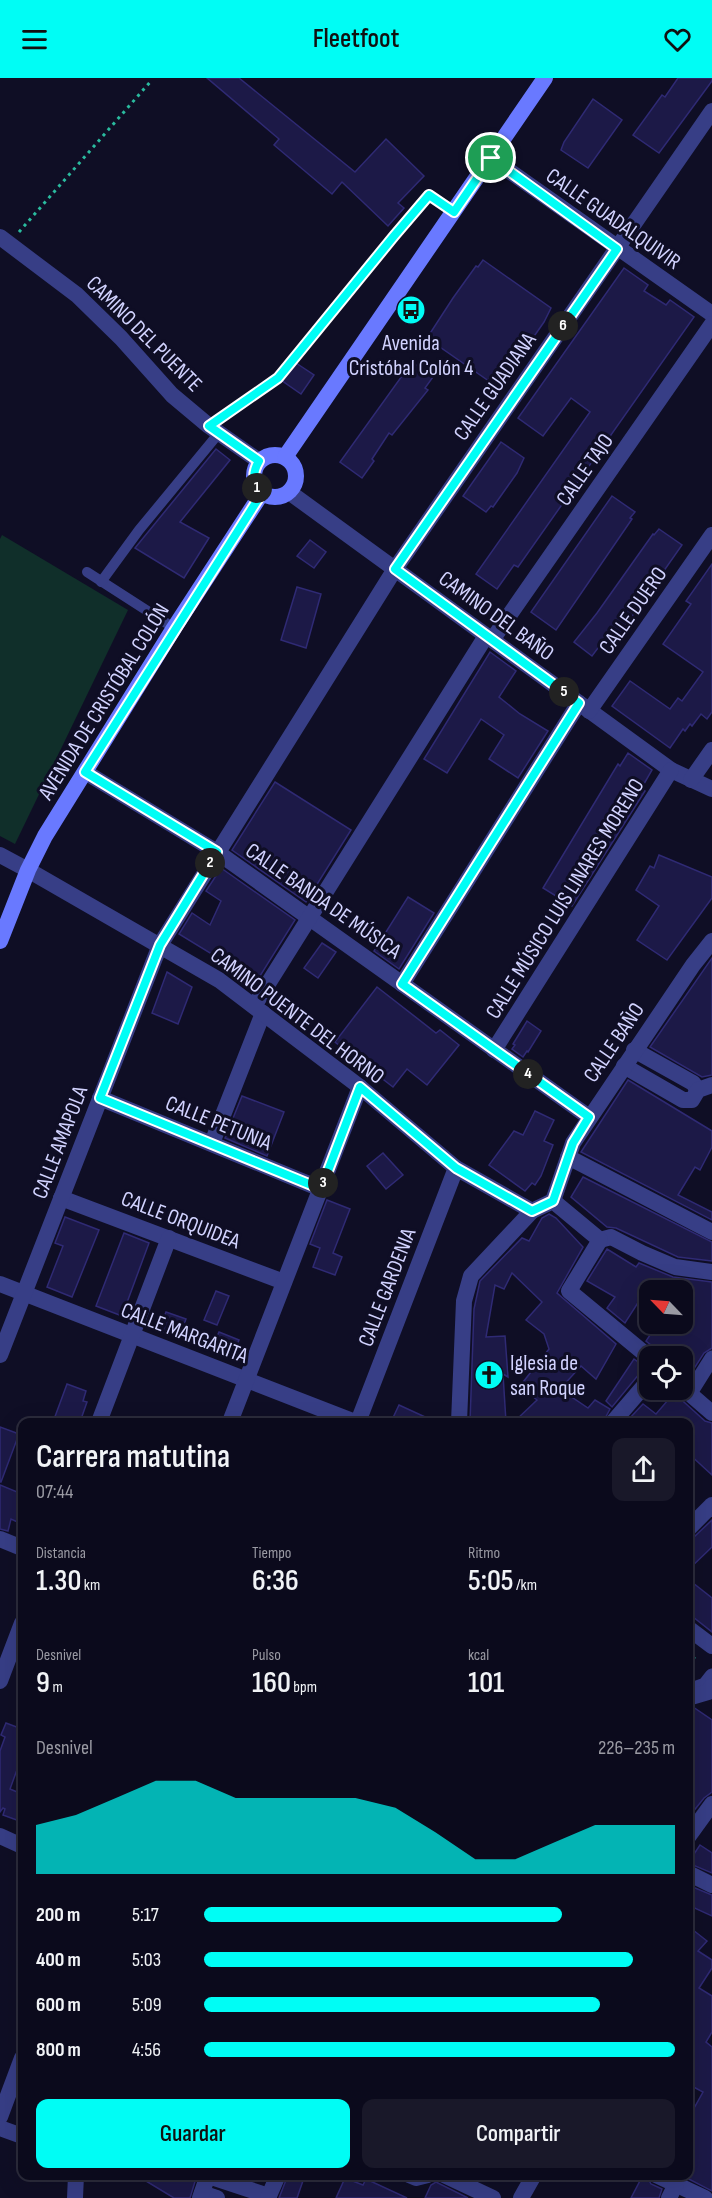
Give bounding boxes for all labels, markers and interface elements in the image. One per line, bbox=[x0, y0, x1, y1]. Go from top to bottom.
icon: menu bbox=[18, 23, 51, 56]
text: Fleetfoot bbox=[313, 23, 399, 55]
icon: heart bbox=[661, 23, 694, 56]
pin bbox=[465, 132, 516, 183]
icon: arrive bbox=[474, 141, 507, 174]
street label: CALLE GUADALQUIVIR bbox=[540, 163, 686, 276]
street label: CAMINO DEL PUENTE bbox=[80, 270, 208, 398]
bus stop icon: Avenida Cristóbal Colón 4 bbox=[395, 294, 427, 326]
pin: 6 bbox=[548, 311, 578, 341]
text: 6 bbox=[559, 316, 567, 335]
street label: CALLE GUADIANA bbox=[448, 327, 543, 446]
place label: Avenida Cristóbal Colón 4 bbox=[349, 330, 473, 382]
street label: CALLE TAJO bbox=[551, 429, 620, 511]
pin: 1 bbox=[242, 473, 272, 503]
text: 1 bbox=[254, 478, 260, 497]
street label: CALLE DUERO bbox=[593, 562, 673, 660]
street label: CAMINO DEL BAÑO bbox=[433, 565, 559, 667]
street label: AVENIDA DE CRISTÓBAL COLÓN bbox=[32, 599, 176, 806]
pin: 5 bbox=[549, 677, 579, 707]
text: 5 bbox=[560, 682, 568, 701]
street label: CALLE MÚSICO LUIS LINARES MORENO bbox=[480, 774, 650, 1024]
street label: CALLE BANDA DE MÚSICA bbox=[240, 837, 407, 965]
pin: 2 bbox=[195, 848, 225, 878]
text: 2 bbox=[206, 853, 214, 872]
street label: CAMINO PUENTE DEL HORNO bbox=[205, 942, 389, 1090]
street label: CALLE BAÑO bbox=[578, 998, 651, 1088]
pin: 4 bbox=[513, 1059, 543, 1089]
text: 4 bbox=[524, 1064, 532, 1083]
street label: CALLE AMAPOLA bbox=[27, 1082, 94, 1203]
street label: CALLE PETUNIA bbox=[161, 1090, 276, 1157]
pin: 3 bbox=[308, 1168, 338, 1198]
text: 3 bbox=[319, 1173, 327, 1192]
street label: CALLE ORQUIDEA bbox=[117, 1185, 244, 1256]
street label: CALLE GARDENIA bbox=[352, 1224, 423, 1351]
north arrow bbox=[639, 1280, 693, 1334]
map controls bbox=[639, 1280, 693, 1400]
street label: CALLE MARGARITA bbox=[117, 1297, 252, 1370]
button: locate bbox=[639, 1346, 693, 1400]
place label: Iglesia de san Roque bbox=[510, 1350, 585, 1402]
church icon: Iglesia de san Roque bbox=[473, 1359, 505, 1391]
text: Carrera matutina bbox=[36, 1437, 230, 1477]
button: share bbox=[612, 1438, 675, 1501]
text: 07:44 bbox=[36, 1480, 73, 1504]
text: Distancia bbox=[36, 1544, 86, 1563]
text: Tiempo bbox=[252, 1544, 291, 1563]
text: Ritmo bbox=[468, 1544, 500, 1563]
text: 1.30 bbox=[36, 1563, 81, 1599]
text: 6:36 bbox=[252, 1563, 299, 1599]
text: 5:05 bbox=[468, 1563, 514, 1599]
text: km bbox=[81, 1576, 100, 1595]
text: /km bbox=[514, 1576, 537, 1595]
text: Desnivel bbox=[36, 1646, 81, 1665]
text: Pulso bbox=[252, 1646, 281, 1665]
text: kcal bbox=[468, 1646, 489, 1665]
text: 9 bbox=[36, 1665, 50, 1701]
text: 160 bbox=[252, 1665, 291, 1701]
text: 101 bbox=[468, 1665, 504, 1701]
text: m bbox=[50, 1678, 63, 1697]
text: bpm bbox=[291, 1678, 317, 1697]
text: Desnivel bbox=[36, 1736, 93, 1760]
text: 226–235 m bbox=[598, 1736, 675, 1760]
text: 200 m bbox=[36, 1903, 80, 1927]
text: 5:17 bbox=[132, 1903, 159, 1927]
text: 400 m bbox=[36, 1948, 81, 1972]
text: 5:03 bbox=[132, 1948, 161, 1972]
text: 600 m bbox=[36, 1993, 81, 2017]
text: 5:09 bbox=[132, 1993, 162, 2017]
text: 800 m bbox=[36, 2038, 81, 2062]
text: 4:56 bbox=[132, 2038, 161, 2062]
button: Guardar bbox=[36, 2099, 350, 2168]
button: Compartir bbox=[362, 2099, 675, 2168]

